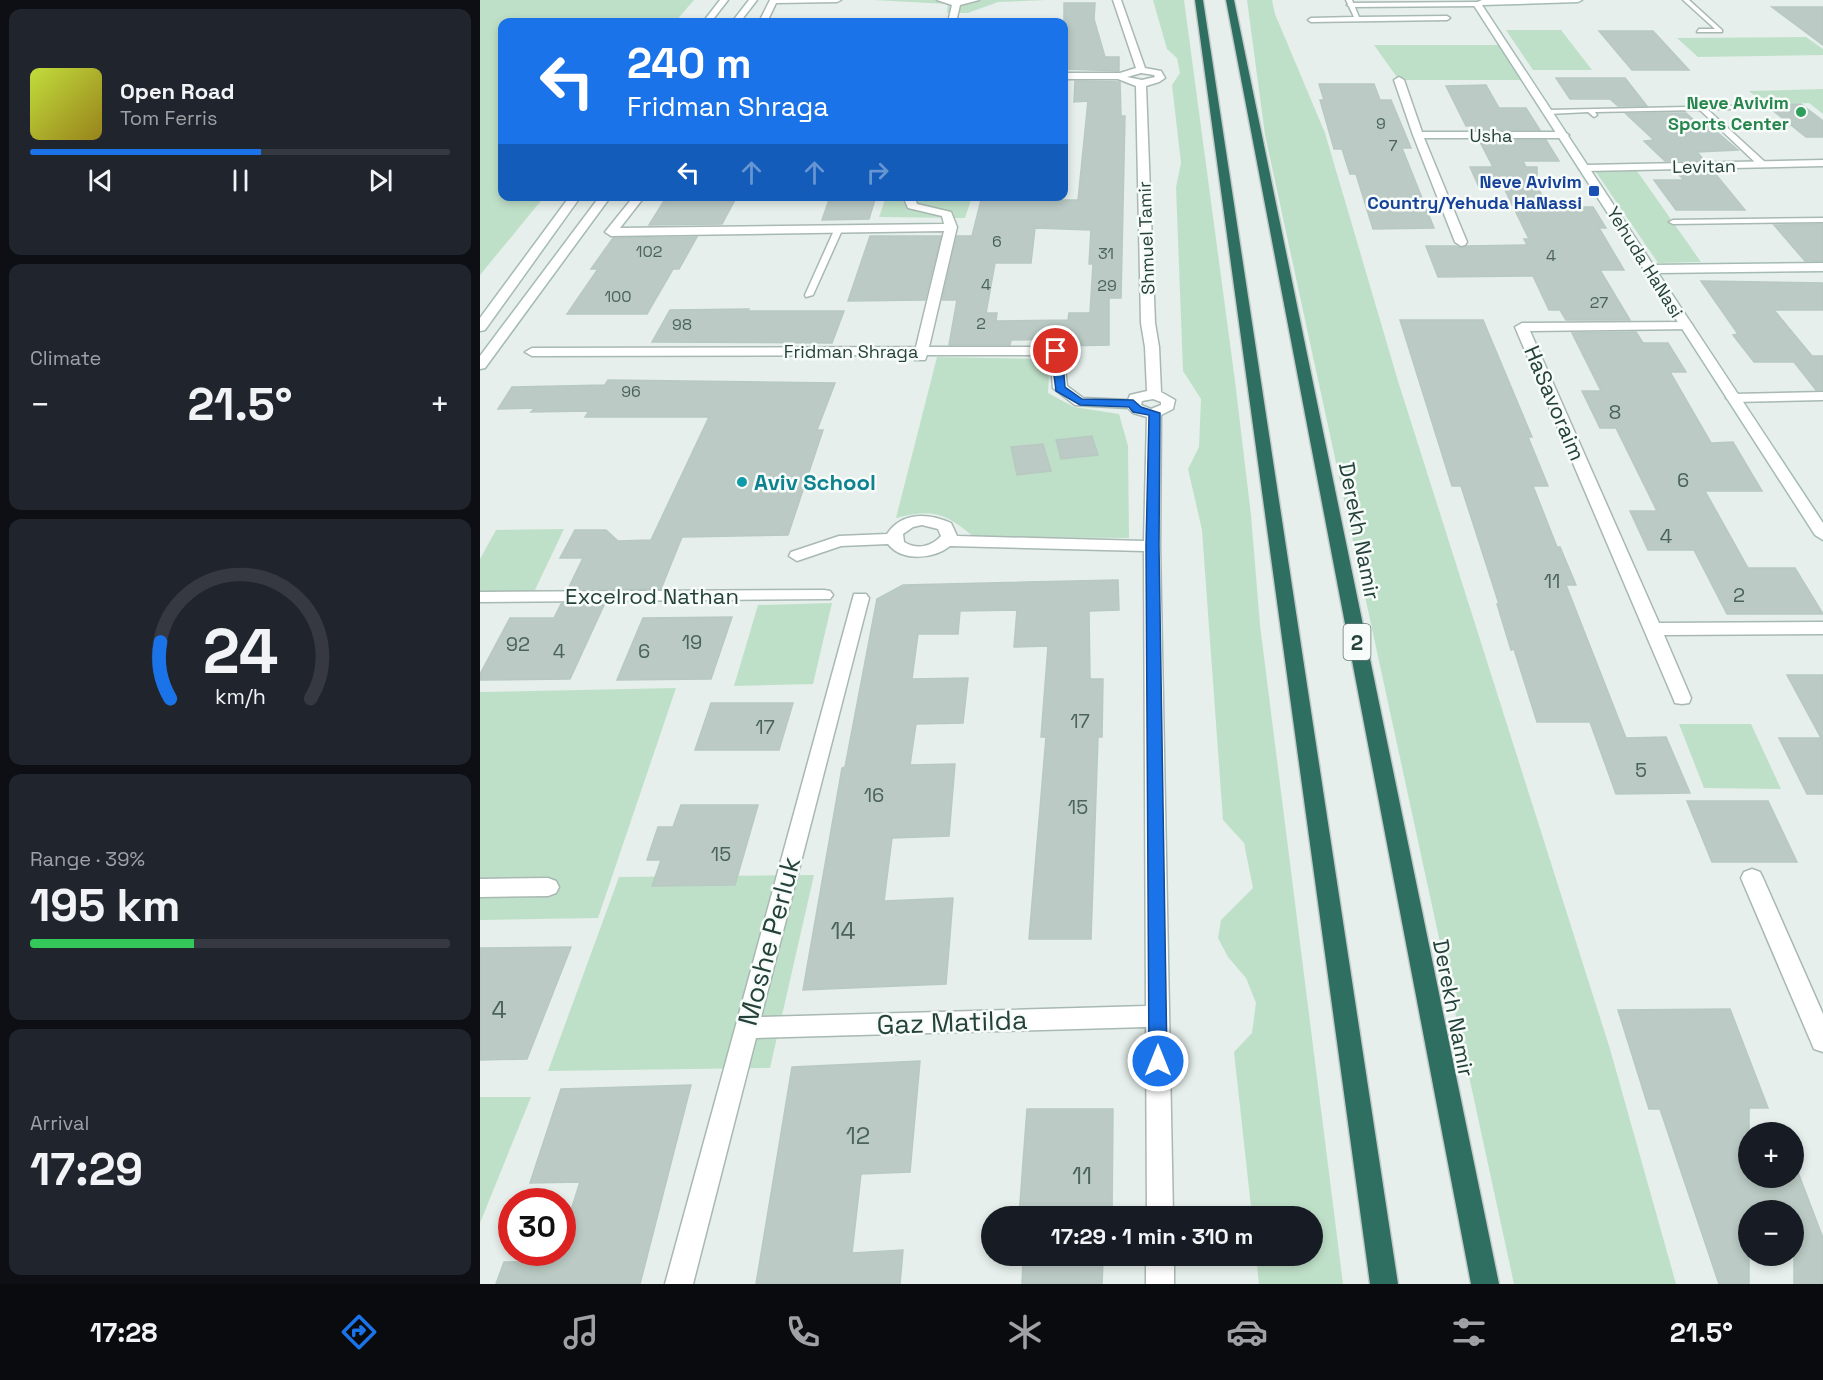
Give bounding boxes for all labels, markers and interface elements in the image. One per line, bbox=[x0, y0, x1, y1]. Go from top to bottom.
text: 240 m bbox=[627, 37, 752, 90]
icon: left bbox=[528, 42, 606, 120]
text: Open Road bbox=[120, 77, 235, 105]
text: Fridman Shraga bbox=[627, 89, 829, 124]
place label: Neve Avivim Sports Center bbox=[1668, 91, 1789, 135]
text: Tom Ferris bbox=[120, 105, 218, 131]
marker: Neve Avivim Sports Center bbox=[1794, 105, 1808, 119]
house number: 9 bbox=[1376, 113, 1386, 134]
street label: Usha bbox=[1470, 124, 1512, 147]
house number: 7 bbox=[1388, 135, 1398, 156]
street label: Levitan bbox=[1672, 154, 1736, 178]
icon: left bbox=[672, 156, 705, 189]
icon: ahead bbox=[735, 156, 768, 189]
icon: ahead bbox=[798, 156, 831, 189]
icon: right bbox=[861, 156, 894, 189]
icon: previous bbox=[84, 164, 117, 197]
icon: pause bbox=[224, 164, 257, 197]
icon: next bbox=[364, 164, 397, 197]
place label: Neve Avivim Country/Yehuda HaNassi bbox=[1367, 170, 1582, 214]
street label: Shmuel Tamir bbox=[1133, 181, 1159, 295]
marker: Neve Avivim Country/Yehuda HaNassi bbox=[1587, 184, 1601, 198]
street label: Yehuda HaNasi bbox=[1602, 202, 1688, 322]
house number: 6 bbox=[992, 231, 1002, 252]
house number: 102 bbox=[636, 241, 662, 262]
house number: 31 bbox=[1098, 243, 1114, 264]
house number: 4 bbox=[1546, 245, 1556, 266]
house number: 4 bbox=[981, 274, 991, 295]
house number: 29 bbox=[1097, 275, 1117, 296]
house number: 100 bbox=[604, 286, 632, 307]
house number: 27 bbox=[1590, 292, 1608, 313]
house number: 2 bbox=[976, 313, 986, 334]
house number: 98 bbox=[672, 314, 692, 335]
pin bbox=[1030, 325, 1081, 376]
icon: arrive bbox=[1039, 334, 1072, 367]
street label: Fridman Shraga bbox=[784, 340, 918, 363]
street label: HaSavoraim bbox=[1518, 341, 1592, 465]
text: Climate bbox=[30, 345, 101, 371]
text: 21.5° bbox=[187, 376, 293, 433]
house number: 96 bbox=[621, 381, 641, 402]
text: − bbox=[30, 384, 50, 426]
text: + bbox=[430, 384, 450, 426]
house number: 8 bbox=[1609, 399, 1621, 425]
street label: Derekh Namir bbox=[1333, 460, 1387, 602]
house number: 6 bbox=[1677, 467, 1689, 493]
place label: Aviv School bbox=[754, 468, 876, 496]
marker: Aviv School bbox=[735, 475, 749, 489]
house number: 4 bbox=[1660, 523, 1672, 549]
house number: 11 bbox=[1544, 568, 1560, 594]
street label: Excelrod Nathan bbox=[565, 582, 739, 610]
house number: 2 bbox=[1733, 582, 1745, 608]
text: 24 bbox=[202, 612, 278, 691]
road number: 2 bbox=[1344, 624, 1370, 660]
house number: 19 bbox=[682, 629, 702, 655]
house number: 92 bbox=[506, 631, 530, 657]
house number: 4 bbox=[553, 638, 565, 664]
house number: 6 bbox=[638, 638, 650, 664]
text: km/h bbox=[214, 683, 266, 710]
house number: 17 bbox=[1070, 708, 1090, 734]
house number: 17 bbox=[755, 714, 775, 740]
house number: 5 bbox=[1635, 757, 1647, 783]
house number: 16 bbox=[864, 782, 884, 808]
house number: 15 bbox=[1068, 794, 1088, 820]
house number: 15 bbox=[711, 841, 731, 867]
text: Range · 39% bbox=[30, 846, 145, 872]
street label: Moshe Perluk bbox=[730, 853, 808, 1029]
text: 195 km bbox=[30, 877, 180, 934]
house number: 14 bbox=[830, 915, 856, 946]
street label: Derekh Namir bbox=[1427, 937, 1481, 1079]
house number: 4 bbox=[492, 994, 507, 1025]
street label: Gaz Matilda bbox=[876, 1002, 1028, 1042]
position arrow bbox=[1126, 1029, 1190, 1093]
text: Arrival bbox=[30, 1110, 89, 1136]
house number: 12 bbox=[846, 1120, 870, 1151]
map controls bbox=[1738, 1122, 1804, 1266]
button: + bbox=[1738, 1122, 1804, 1188]
text: 17:29 bbox=[30, 1141, 143, 1198]
house number: 11 bbox=[1072, 1160, 1092, 1191]
speed limit sign: 30 bbox=[498, 1188, 576, 1266]
button: − bbox=[1738, 1200, 1804, 1266]
text: 17:29 · 1 min · 310 m bbox=[1051, 1222, 1253, 1250]
icon: directions bbox=[338, 1311, 380, 1353]
icon: music bbox=[560, 1311, 602, 1353]
icon: phone bbox=[782, 1311, 824, 1353]
icon: climate bbox=[1004, 1311, 1046, 1353]
icon: car bbox=[1226, 1311, 1268, 1353]
icon: filters bbox=[1448, 1311, 1490, 1353]
text: 17:28 bbox=[90, 1315, 157, 1350]
text: 21.5° bbox=[1670, 1315, 1733, 1350]

